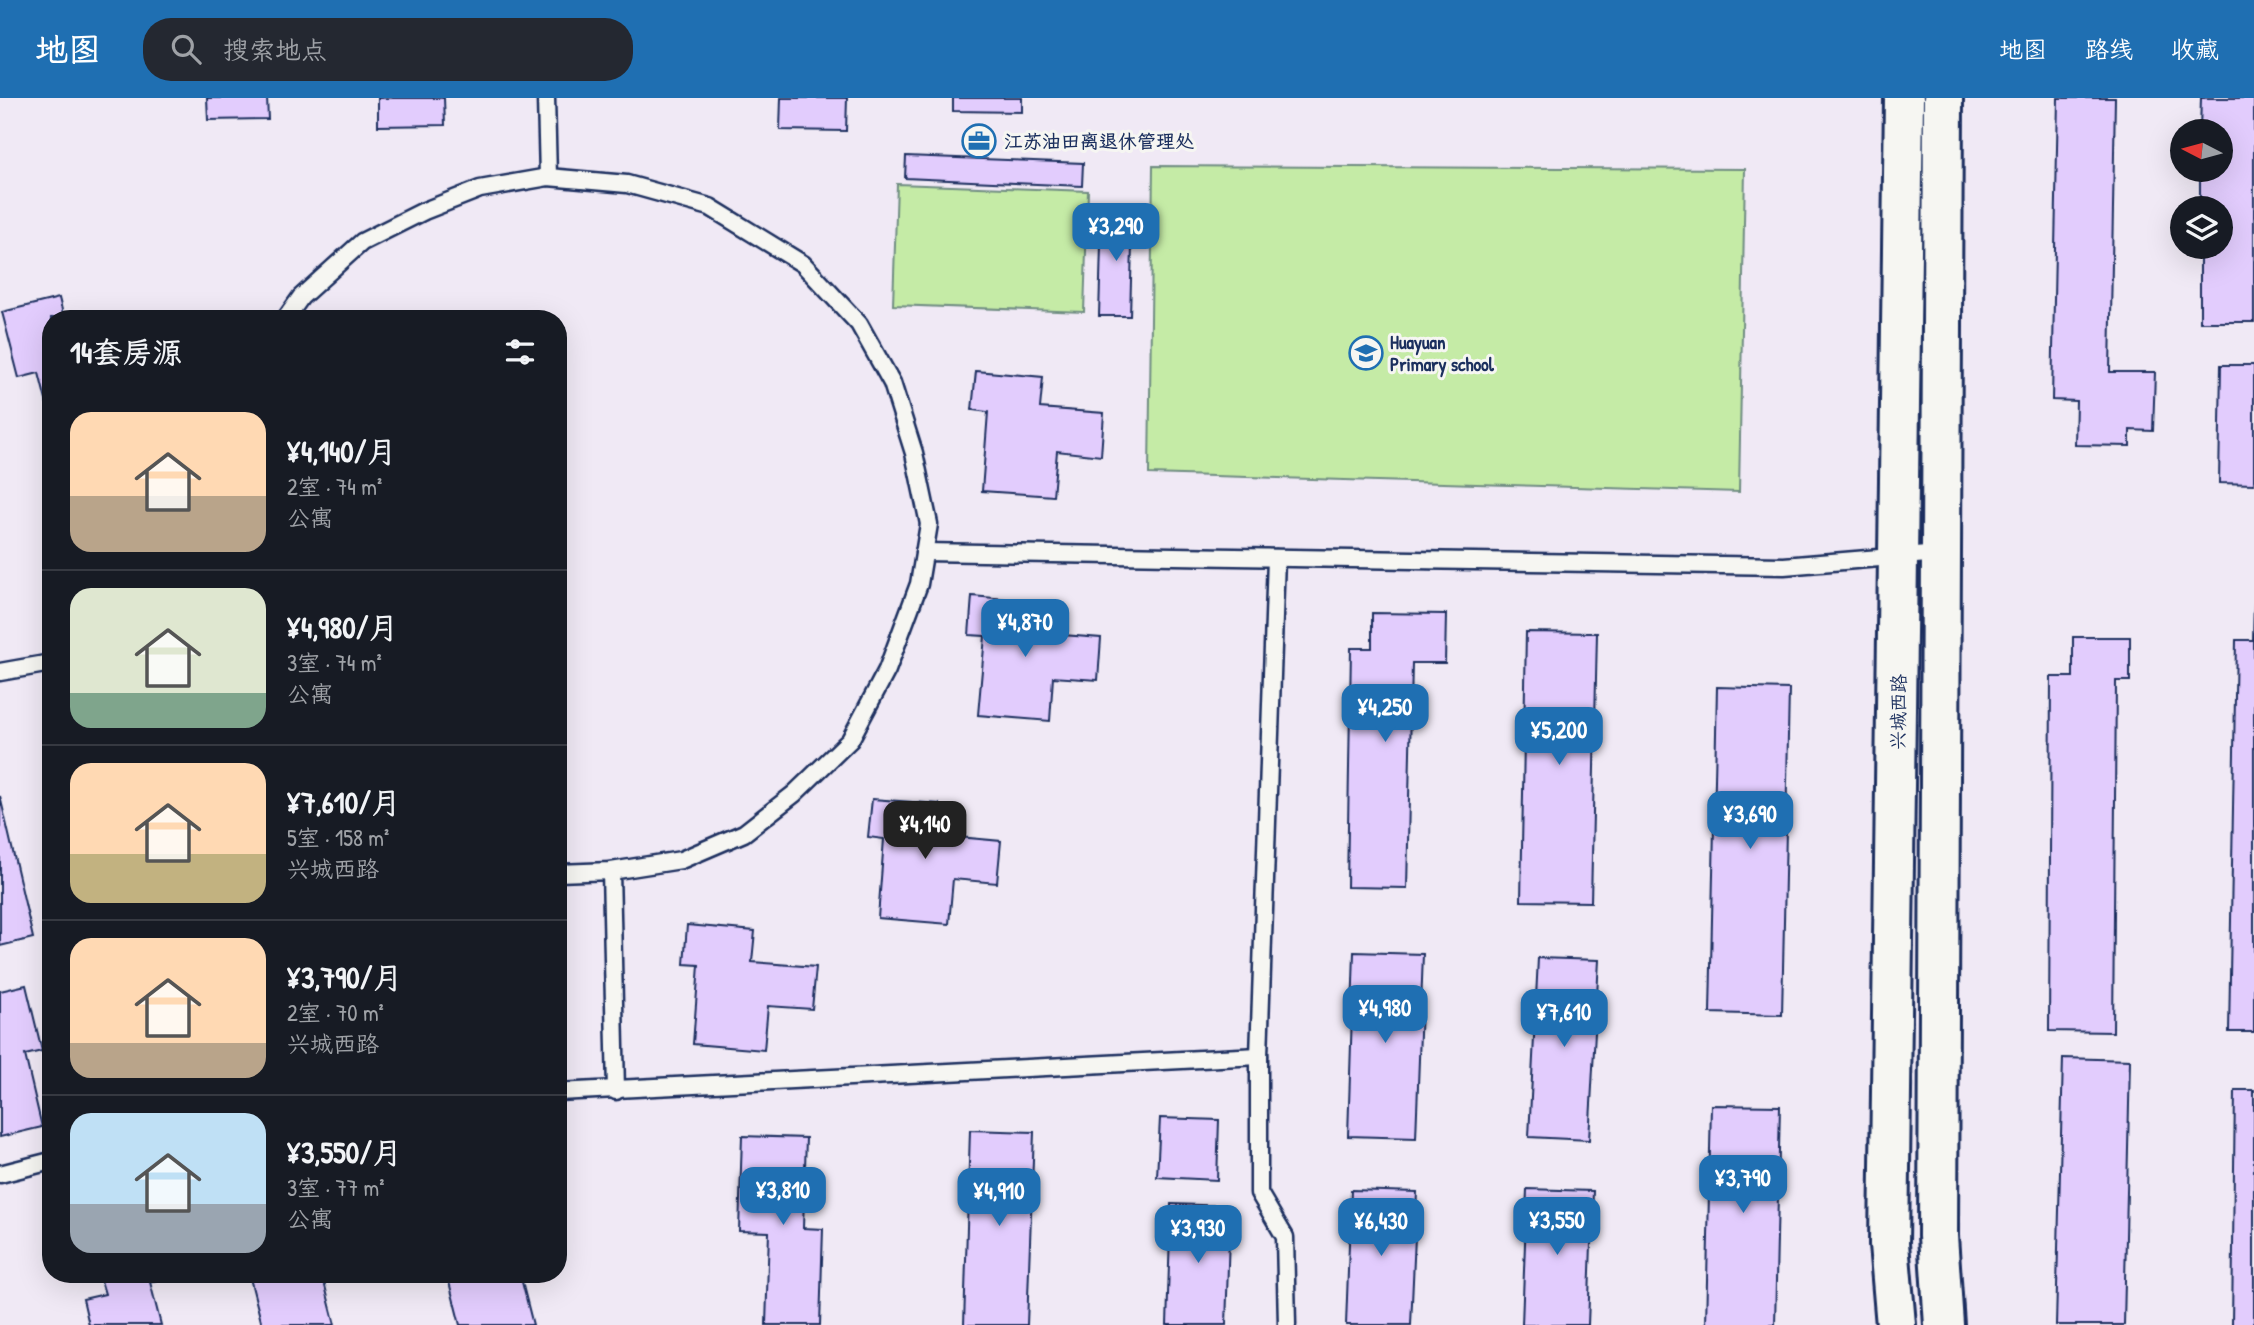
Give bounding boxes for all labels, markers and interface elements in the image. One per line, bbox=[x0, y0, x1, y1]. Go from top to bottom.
search box bbox=[143, 18, 633, 81]
text: 地图 bbox=[35, 27, 101, 71]
icon: search bbox=[167, 30, 205, 68]
text: 搜索地点 bbox=[223, 32, 327, 67]
text: 地图 bbox=[1999, 33, 2047, 65]
text: 路线 bbox=[2085, 33, 2133, 65]
text: 收藏 bbox=[2171, 33, 2219, 65]
north arrow bbox=[2170, 119, 2233, 182]
map controls bbox=[2170, 119, 2233, 259]
office icon: 江苏油田离退休管理处 bbox=[960, 122, 998, 160]
place label: 江苏油田离退休管理处 bbox=[1004, 128, 1194, 154]
button: layers bbox=[2170, 196, 2233, 259]
pin: ¥3,290 bbox=[1059, 204, 1173, 263]
text: ¥3,290 bbox=[1088, 210, 1144, 241]
place label: Huayuan Primary school bbox=[1390, 329, 1495, 378]
text: 14套房源 bbox=[70, 332, 182, 372]
icon: filters bbox=[501, 333, 539, 371]
school or university icon: Huayuan Primary school bbox=[1347, 334, 1385, 372]
text: ¥4,140/月 bbox=[287, 431, 397, 471]
icon: home bbox=[126, 440, 210, 524]
text: 2室 · 74 m² bbox=[287, 471, 382, 502]
text: 公寓 bbox=[287, 502, 333, 533]
pin: ¥4,870 bbox=[968, 600, 1082, 659]
text: ¥4,870 bbox=[997, 606, 1053, 637]
text: ¥4,980/月 bbox=[287, 607, 398, 647]
icon: home bbox=[126, 616, 210, 700]
text: 3室 · 74 m² bbox=[287, 647, 382, 678]
street label: 兴城西路 bbox=[1884, 674, 1912, 750]
text: 公寓 bbox=[287, 678, 333, 709]
pin: ¥4,250 bbox=[1328, 684, 1442, 744]
text: ¥4,250 bbox=[1358, 691, 1412, 722]
pin: ¥5,200 bbox=[1502, 708, 1616, 767]
text: ¥5,200 bbox=[1531, 714, 1587, 745]
text: ¥7,610/月 bbox=[287, 782, 401, 822]
icon: home bbox=[126, 791, 210, 875]
pin: ¥3,690 bbox=[1693, 792, 1807, 851]
text: ¥3,690 bbox=[1723, 798, 1777, 829]
pin: ¥4,140 bbox=[868, 802, 982, 861]
text: ¥4,140 bbox=[899, 808, 951, 839]
text: 5室 · 158 m² bbox=[287, 822, 389, 853]
text: 兴城西路 bbox=[287, 853, 379, 884]
text: ¥3,790/月 bbox=[287, 957, 402, 997]
icon: home bbox=[126, 966, 210, 1050]
pin: ¥4,980 bbox=[1328, 986, 1442, 1045]
pin: ¥7,610 bbox=[1507, 990, 1621, 1049]
text: ¥4,980 bbox=[1359, 992, 1411, 1023]
text: ¥7,610 bbox=[1537, 996, 1591, 1027]
text: 2室 · 70 m² bbox=[287, 997, 384, 1028]
text: 兴城西路 bbox=[287, 1028, 379, 1059]
text: ¥3,550/月 bbox=[287, 1132, 402, 1172]
icon: home bbox=[126, 1141, 210, 1225]
pin: ¥3,790 bbox=[1686, 1156, 1800, 1215]
text: ¥3,790 bbox=[1715, 1162, 1771, 1193]
pin: ¥3,810 bbox=[726, 1168, 840, 1227]
pin: ¥4,910 bbox=[942, 1168, 1056, 1228]
text: 3室 · 77 m² bbox=[287, 1172, 384, 1203]
text: ¥3,810 bbox=[756, 1174, 810, 1205]
text: ¥4,910 bbox=[973, 1175, 1025, 1206]
pin: ¥6,430 bbox=[1324, 1198, 1438, 1258]
pin: ¥3,550 bbox=[1500, 1198, 1614, 1257]
text: 公寓 bbox=[287, 1203, 333, 1234]
text: ¥3,550 bbox=[1529, 1204, 1585, 1235]
text: ¥6,430 bbox=[1354, 1205, 1408, 1236]
pin: ¥3,930 bbox=[1141, 1206, 1255, 1265]
text: ¥3,930 bbox=[1171, 1212, 1225, 1243]

